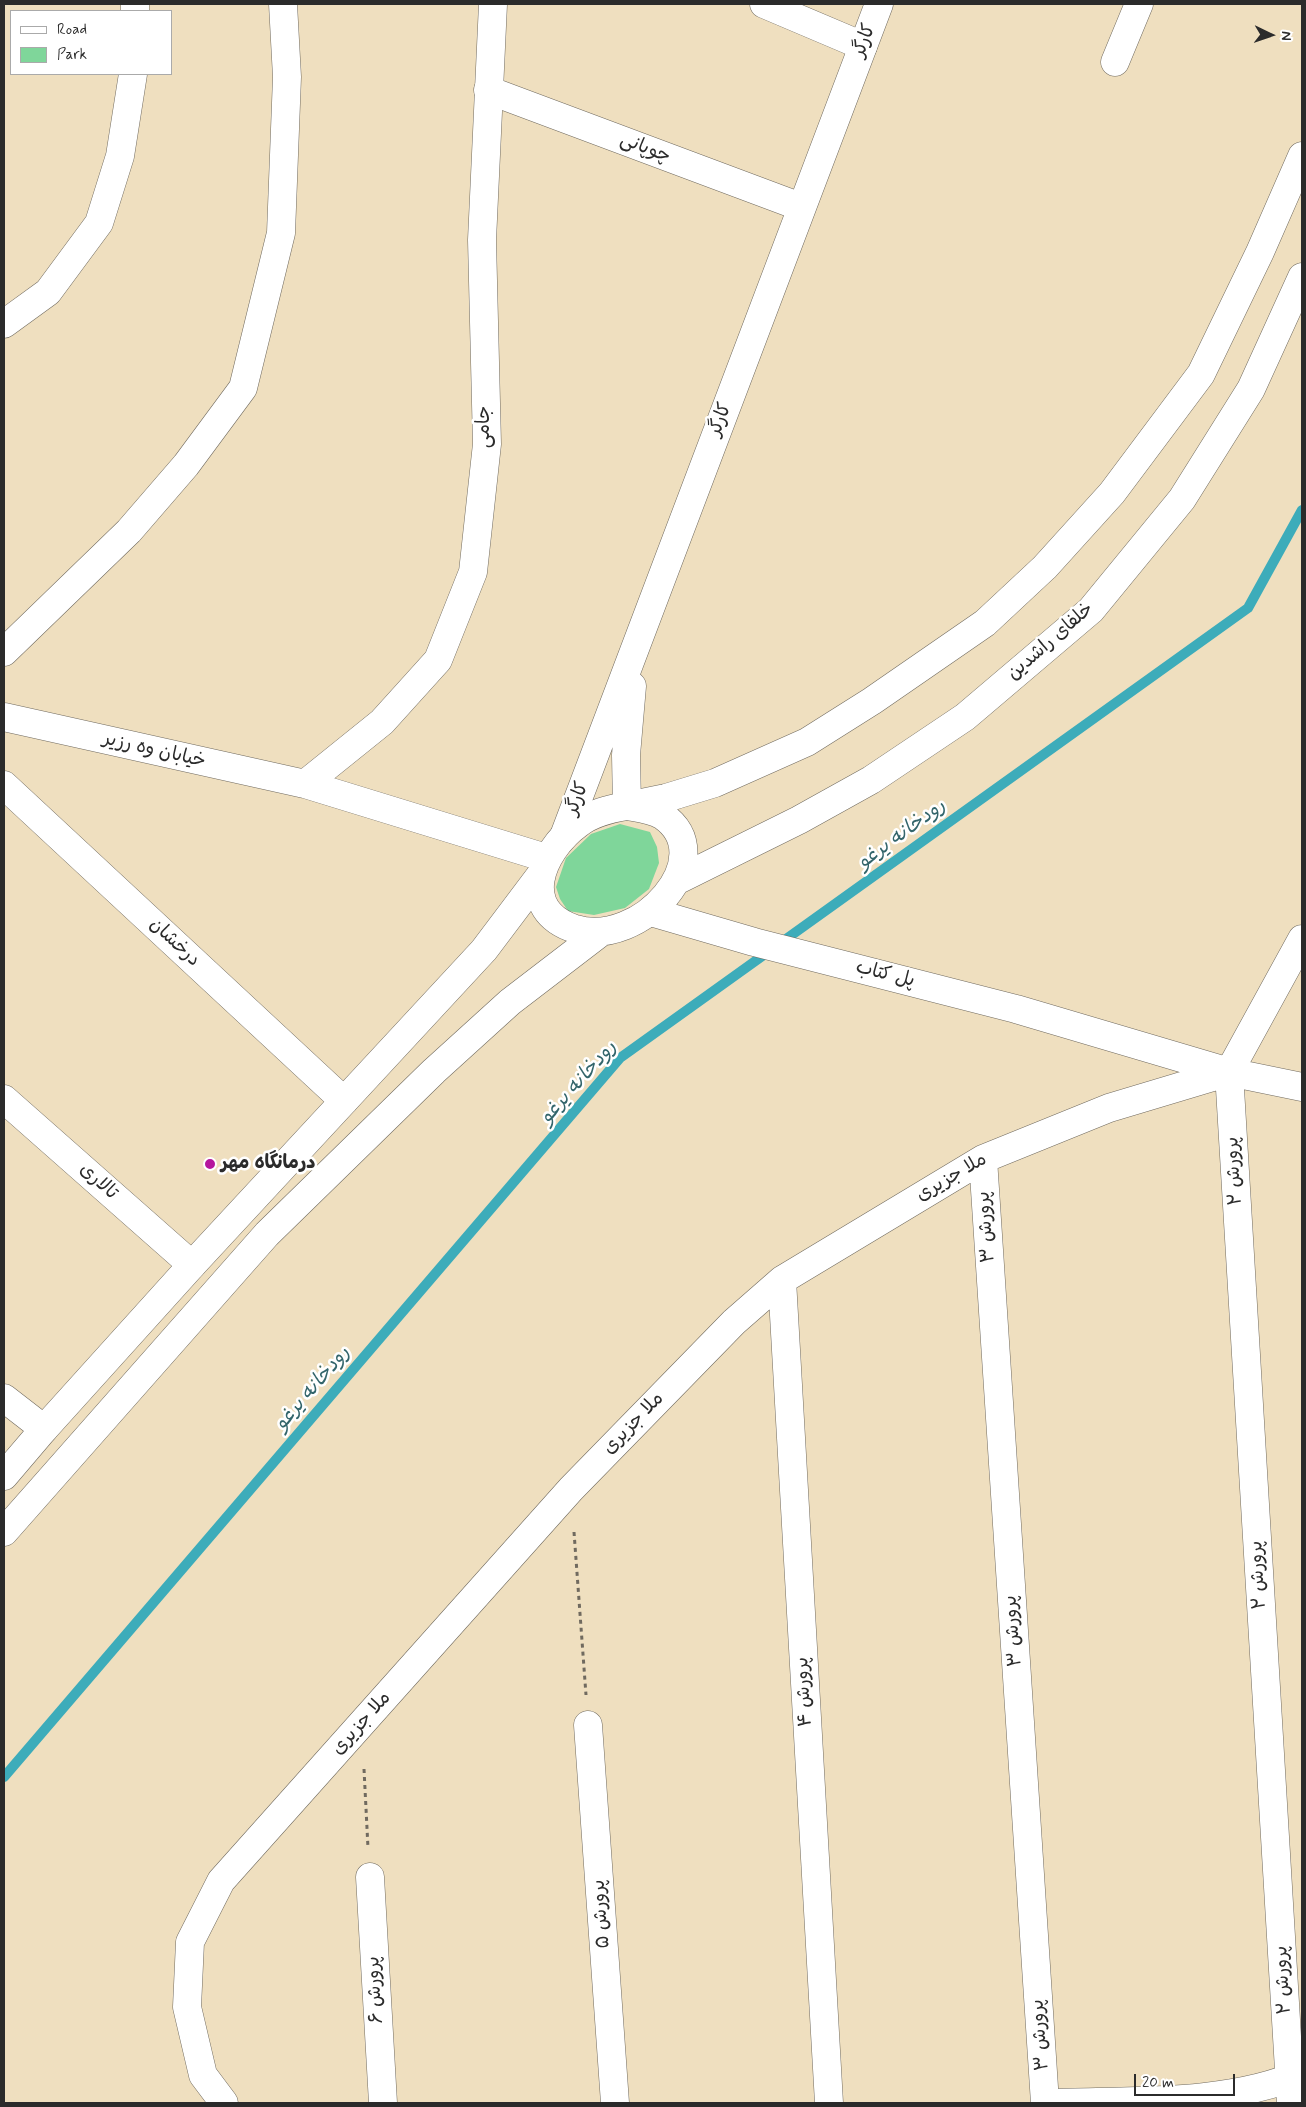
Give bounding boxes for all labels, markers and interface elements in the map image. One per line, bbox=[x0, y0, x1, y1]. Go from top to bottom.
legend bbox=[10, 10, 172, 75]
north arrow bbox=[1246, 10, 1296, 60]
text: Road bbox=[57, 20, 87, 40]
street label: کارگر bbox=[848, 21, 882, 61]
text: N bbox=[1277, 31, 1295, 41]
text: Park bbox=[57, 45, 87, 65]
street label: چوپانی bbox=[617, 129, 673, 169]
street label: کارگر bbox=[704, 400, 738, 440]
street label: جامی bbox=[474, 406, 496, 448]
street label: خلفای راشدین bbox=[1003, 598, 1099, 686]
street label: خیابان وه رزیر bbox=[100, 728, 208, 774]
street label: کارگر bbox=[561, 779, 595, 819]
water label: رودخانه یرغو bbox=[853, 795, 951, 875]
street label: درخشان bbox=[144, 914, 204, 972]
street label: پل کتاب bbox=[853, 957, 917, 993]
water label: رودخانه یرغو bbox=[536, 1037, 622, 1129]
street label: پرورش ۲ bbox=[1222, 1136, 1248, 1206]
street label: ملا جزیری bbox=[913, 1149, 991, 1207]
place label: درمانگاه مهر bbox=[221, 1153, 316, 1175]
marker: درمانگاه مهر bbox=[203, 1157, 217, 1171]
street label: تالاری bbox=[74, 1159, 122, 1205]
street label: پرورش ۳ bbox=[973, 1191, 1001, 1263]
water label: رودخانه یرغو bbox=[270, 1342, 356, 1436]
street label: ملا جزیری bbox=[599, 1388, 669, 1460]
street label: پرورش ۲ bbox=[1246, 1540, 1272, 1610]
street label: پرورش ۳ bbox=[1000, 1595, 1028, 1667]
street label: پرورش ۴ bbox=[792, 1656, 818, 1728]
street label: ملا جزیری bbox=[328, 1687, 396, 1761]
street label: پرورش ۵ bbox=[588, 1879, 616, 1949]
street label: پرورش ۲ bbox=[1271, 1945, 1297, 2015]
street label: پرورش ۶ bbox=[363, 1956, 389, 2024]
street label: پرورش ۳ bbox=[1027, 1999, 1055, 2071]
scale bar bbox=[1136, 2064, 1237, 2096]
text: 20 m bbox=[1142, 2073, 1174, 2093]

